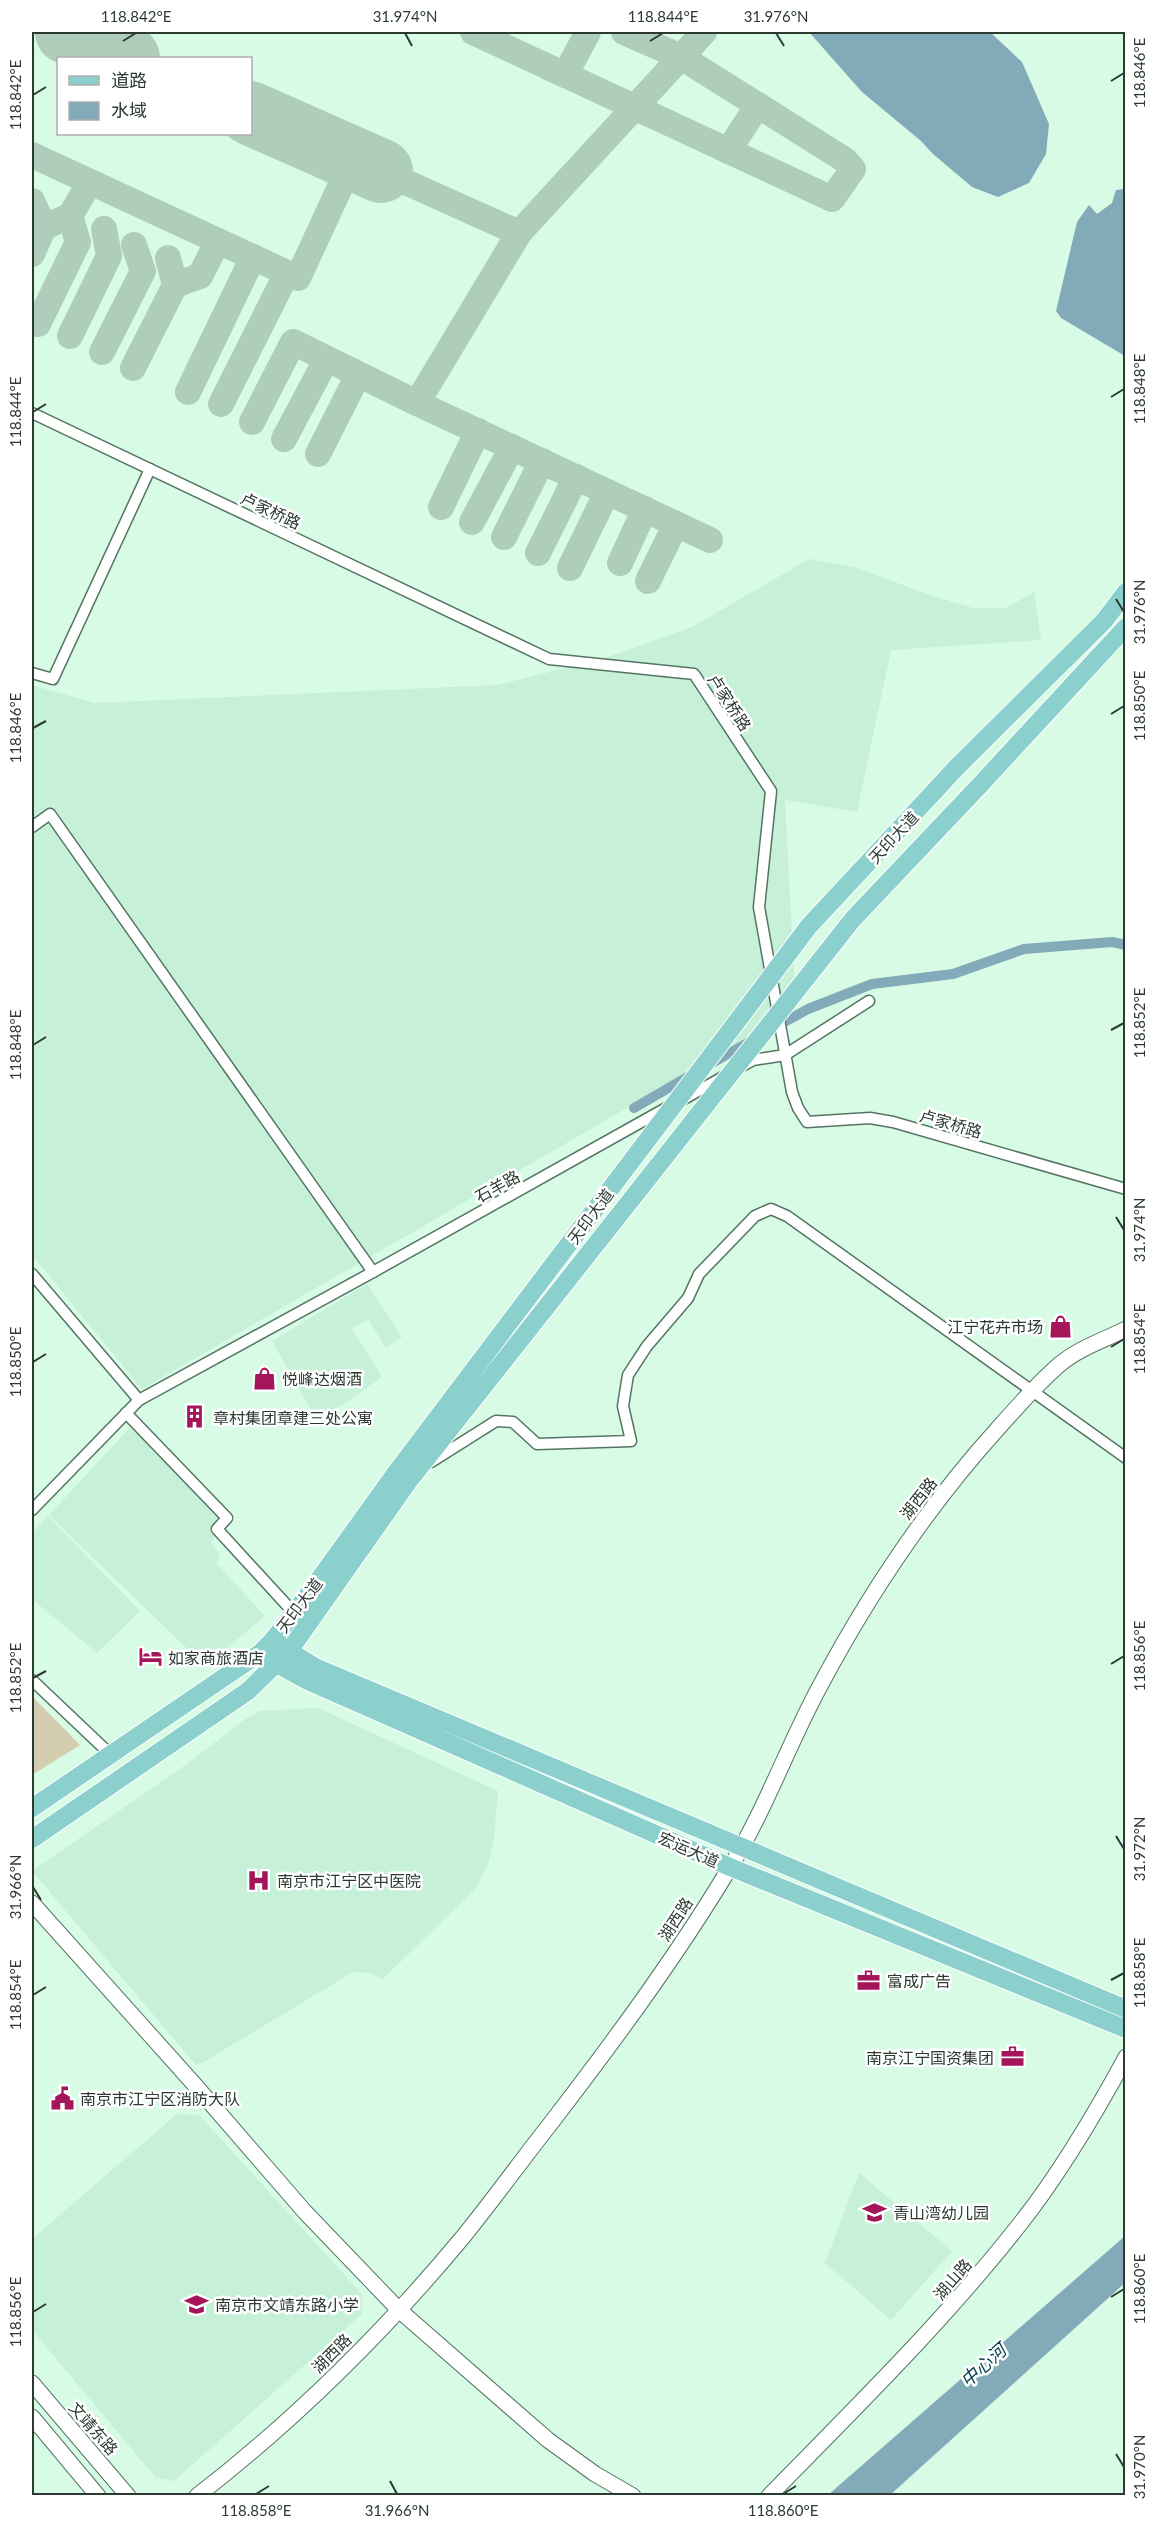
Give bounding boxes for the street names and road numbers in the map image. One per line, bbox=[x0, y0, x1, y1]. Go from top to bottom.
street label: 卢家桥路 bbox=[238, 488, 304, 532]
street label: 卢家桥路 bbox=[705, 670, 755, 734]
street label: 天印大道 bbox=[864, 807, 922, 867]
street label: 卢家桥路 bbox=[918, 1105, 984, 1141]
street label: 石羊路 bbox=[471, 1166, 523, 1206]
street label: 天印大道 bbox=[563, 1185, 617, 1247]
street label: 湖西路 bbox=[896, 1473, 940, 1523]
street label: 天印大道 bbox=[272, 1574, 326, 1636]
street label: 宏运大道 bbox=[656, 1827, 722, 1871]
street label: 湖西路 bbox=[654, 1894, 696, 1944]
street label: 湖山路 bbox=[929, 2255, 975, 2303]
street label: 湖西路 bbox=[307, 2329, 355, 2377]
street label: 文靖东路 bbox=[66, 2398, 122, 2458]

